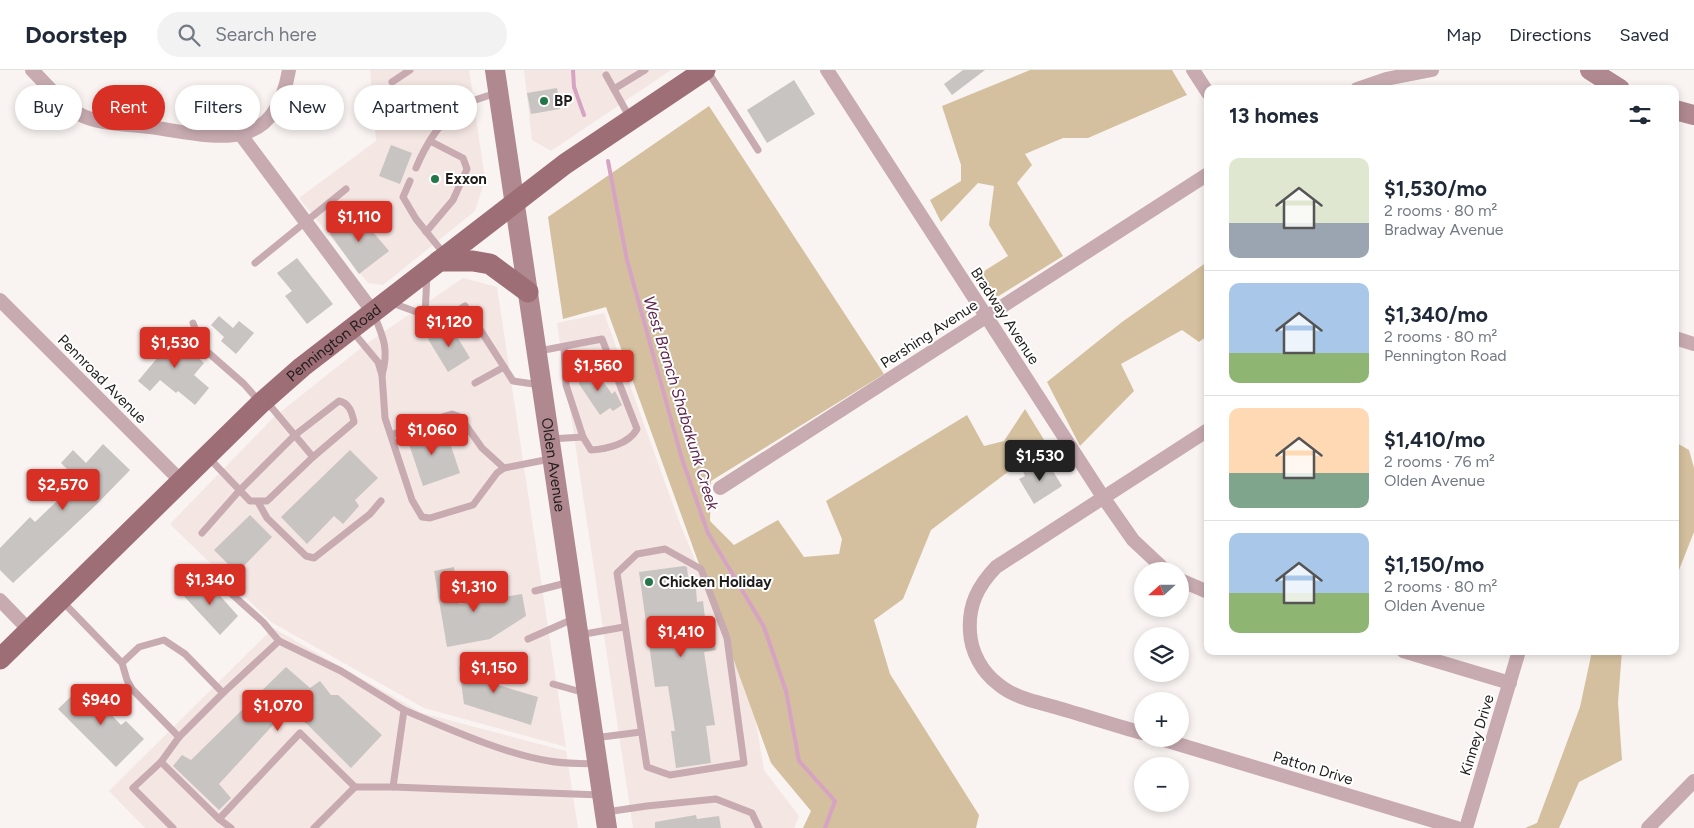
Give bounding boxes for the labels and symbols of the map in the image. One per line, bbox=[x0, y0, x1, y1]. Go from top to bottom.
place label: BP bbox=[554, 92, 572, 110]
marker: BP bbox=[538, 95, 550, 107]
place label: Exxon bbox=[445, 170, 487, 188]
marker: Exxon bbox=[429, 173, 441, 185]
pin: $1,110 bbox=[318, 200, 400, 243]
street label: Bradway Avenue bbox=[967, 264, 1043, 368]
water label: West Branch Shabakunk Creek bbox=[639, 294, 723, 513]
street label: Pershing Avenue bbox=[877, 296, 981, 372]
street label: Pennington Road bbox=[283, 300, 385, 385]
pin: $1,120 bbox=[408, 306, 490, 348]
pin: $1,530 bbox=[134, 326, 216, 369]
street label: Pennroad Avenue bbox=[54, 331, 150, 427]
pin: $1,560 bbox=[557, 350, 639, 392]
pin: $1,060 bbox=[391, 414, 473, 456]
street label: Olden Avenue bbox=[537, 416, 569, 513]
pin: $1,530 bbox=[999, 440, 1081, 482]
pin: $2,570 bbox=[22, 468, 104, 511]
north arrow bbox=[1134, 562, 1189, 618]
pin: $1,340 bbox=[169, 564, 251, 606]
pin: $1,310 bbox=[433, 570, 515, 613]
place label: Chicken Holiday bbox=[659, 573, 772, 591]
marker: Chicken Holiday bbox=[643, 576, 655, 588]
pin: $1,410 bbox=[640, 616, 722, 658]
pin: $1,150 bbox=[453, 652, 535, 694]
pin: $940 bbox=[71, 684, 131, 726]
pin: $1,070 bbox=[237, 690, 319, 732]
street label: Kinney Drive bbox=[1456, 692, 1498, 778]
street label: Patton Drive bbox=[1271, 747, 1355, 789]

